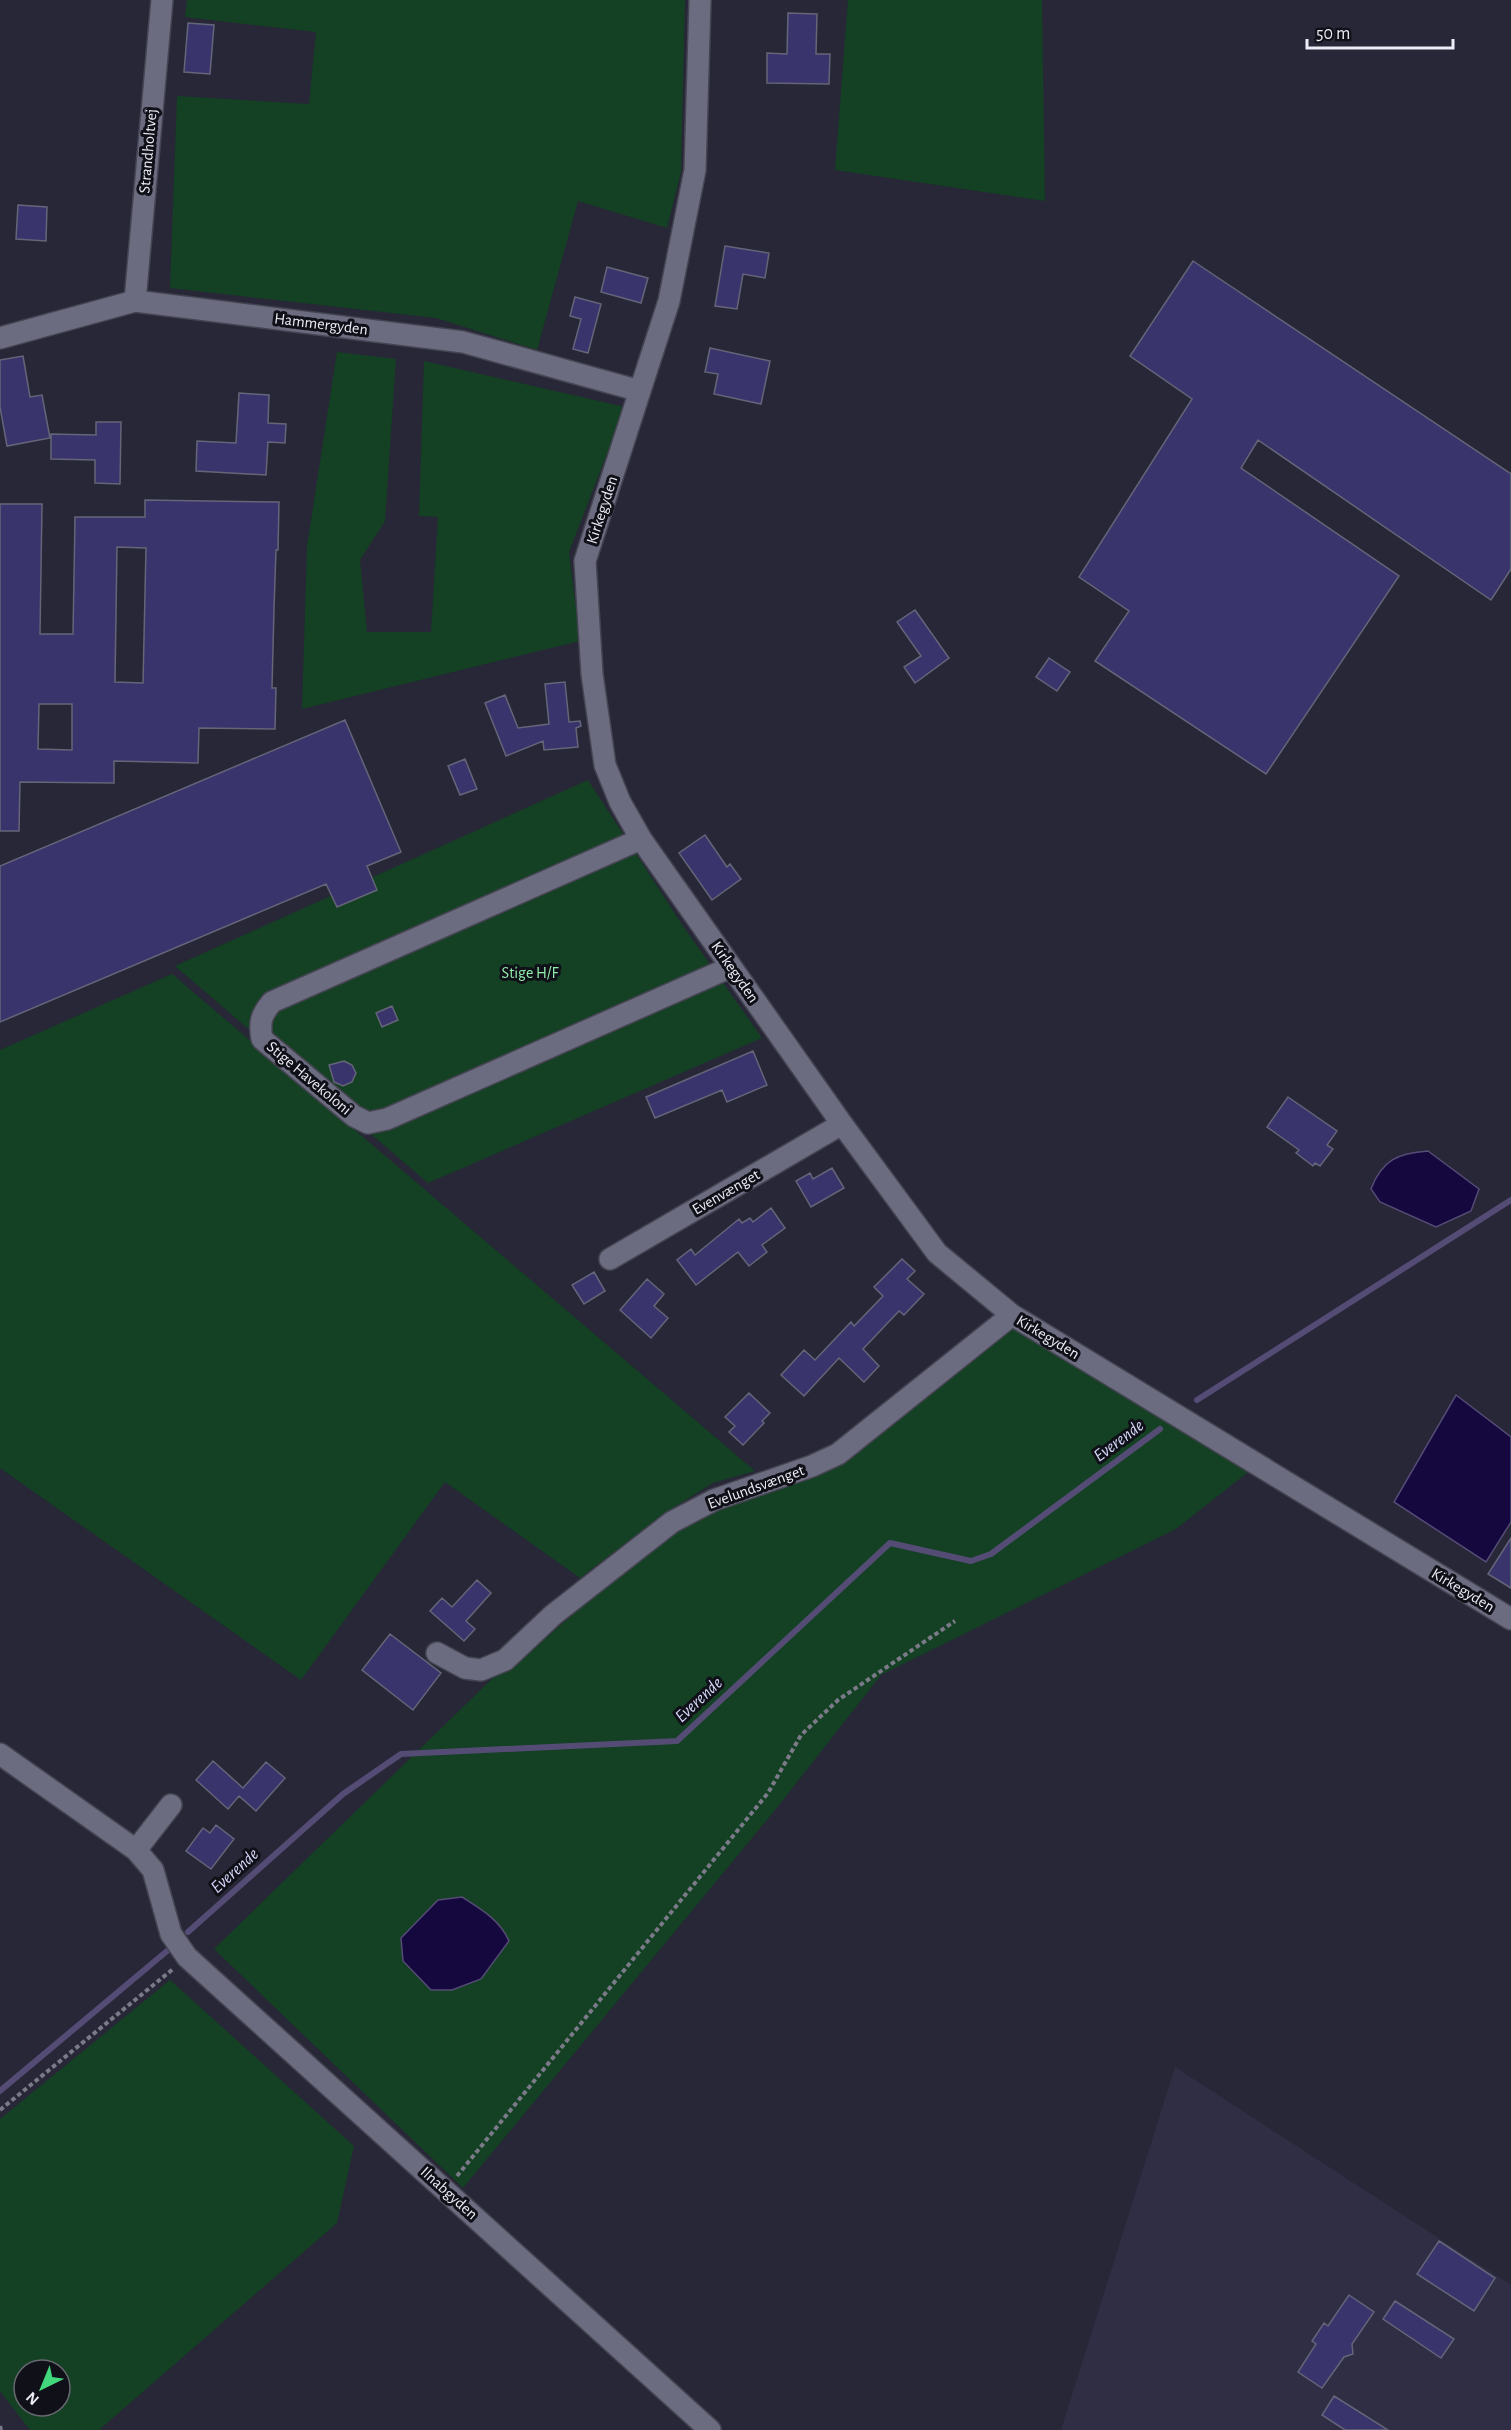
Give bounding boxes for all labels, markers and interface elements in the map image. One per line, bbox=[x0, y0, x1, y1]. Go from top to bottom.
scale bar bbox=[1307, 12, 1452, 50]
text: 50 m bbox=[1316, 25, 1350, 43]
street label: Strandholtvej bbox=[136, 108, 161, 194]
street label: Hammergyden bbox=[273, 310, 369, 339]
street label: Kirkegyden bbox=[584, 474, 621, 546]
street label: Kirkegyden bbox=[707, 939, 762, 1006]
park label: Stige H/F bbox=[502, 965, 559, 981]
street label: Stige Havekoloni bbox=[264, 1038, 354, 1118]
street label: Evenvænget bbox=[690, 1166, 762, 1218]
street label: Kirkegyden bbox=[1013, 1312, 1082, 1363]
water label: Everende bbox=[1091, 1416, 1147, 1465]
street label: Evelundsvænget bbox=[706, 1462, 806, 1512]
street label: Kirkegyden bbox=[1428, 1565, 1497, 1616]
water label: Everende bbox=[672, 1674, 726, 1726]
water label: Everende bbox=[208, 1845, 262, 1897]
street label: Ilnabgyden bbox=[417, 2163, 481, 2223]
north arrow bbox=[12, 2358, 72, 2418]
text: N bbox=[23, 2389, 42, 2408]

